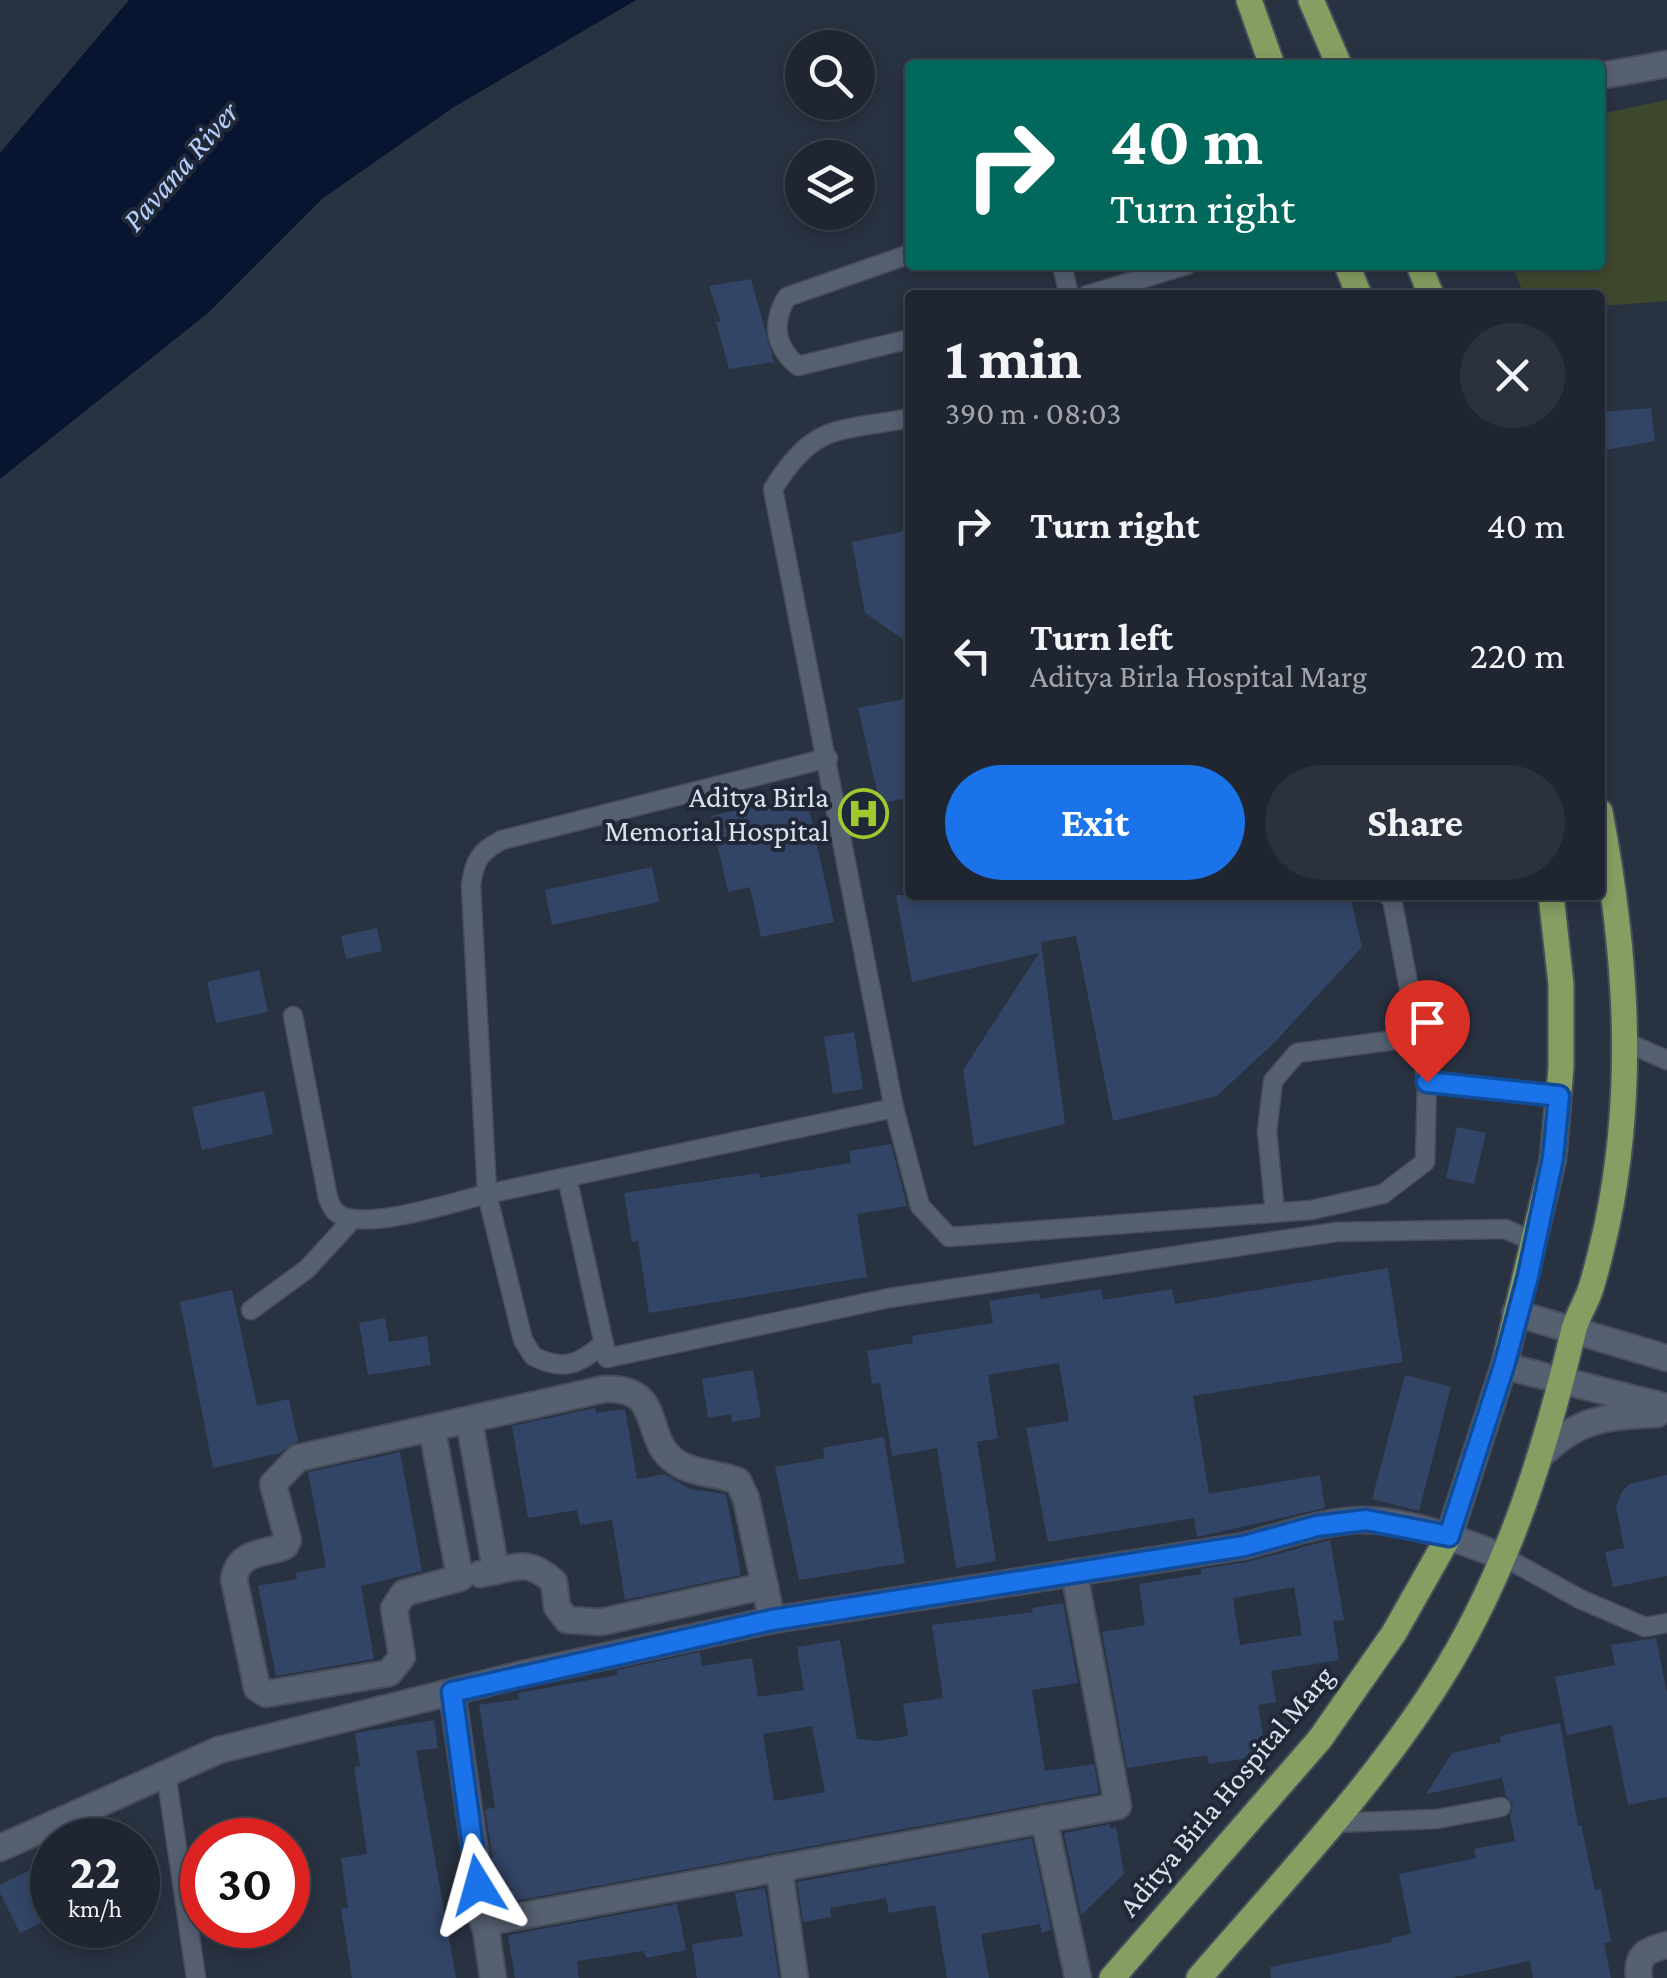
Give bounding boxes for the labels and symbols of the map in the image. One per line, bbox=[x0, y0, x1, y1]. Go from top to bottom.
water label: Pavana River bbox=[114, 94, 246, 238]
place label: Aditya Birla Memorial Hospital bbox=[605, 780, 829, 848]
hospital icon: Aditya Birla Memorial Hospital bbox=[838, 788, 890, 840]
pin bbox=[1385, 980, 1470, 1083]
street label: Aditya Birla Hospital Marg bbox=[1111, 1659, 1341, 1923]
speed limit sign: 30 bbox=[180, 1818, 310, 1948]
position arrow bbox=[426, 1833, 530, 1937]

